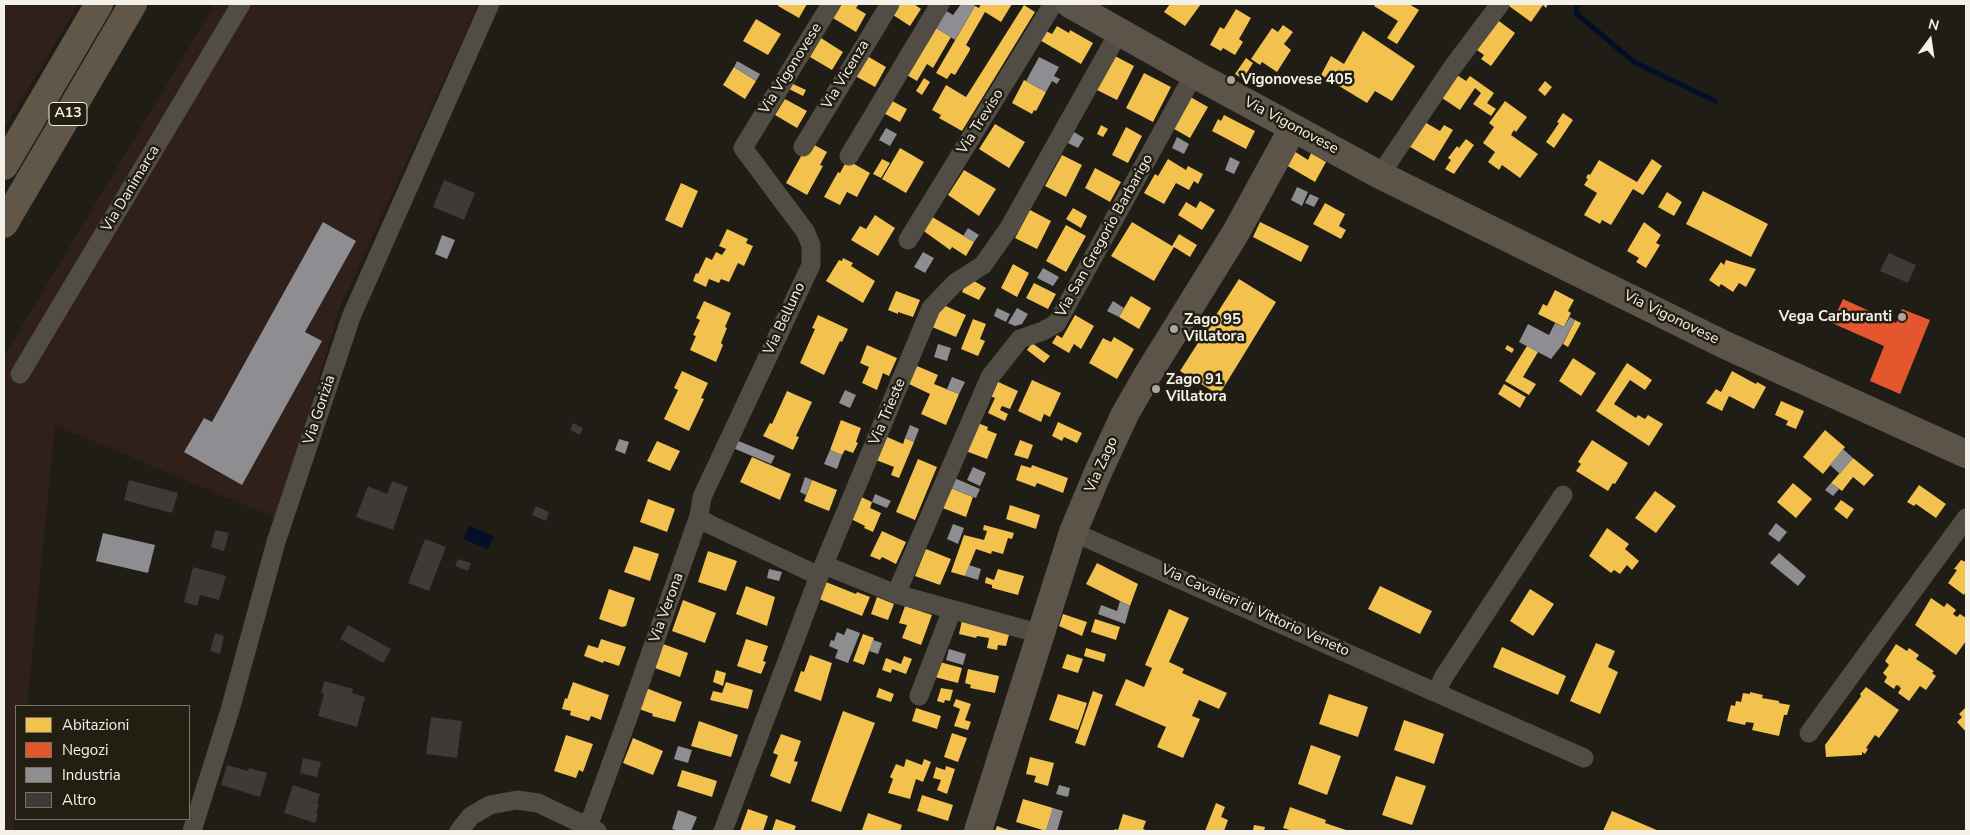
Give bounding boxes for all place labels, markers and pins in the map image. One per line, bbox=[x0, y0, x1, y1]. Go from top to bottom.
place label: Vigonovese 405 bbox=[1241, 71, 1353, 89]
marker: Vigonovese 405 bbox=[1225, 74, 1237, 86]
place label: Vega Carburanti bbox=[1779, 308, 1892, 326]
place label: Zago 95 Villatora bbox=[1184, 311, 1245, 346]
marker: Vega Carburanti bbox=[1896, 311, 1908, 323]
marker: Zago 95 Villatora bbox=[1168, 323, 1180, 335]
place label: Zago 91 Villatora bbox=[1166, 371, 1227, 406]
marker: Zago 91 Villatora bbox=[1150, 383, 1162, 395]

